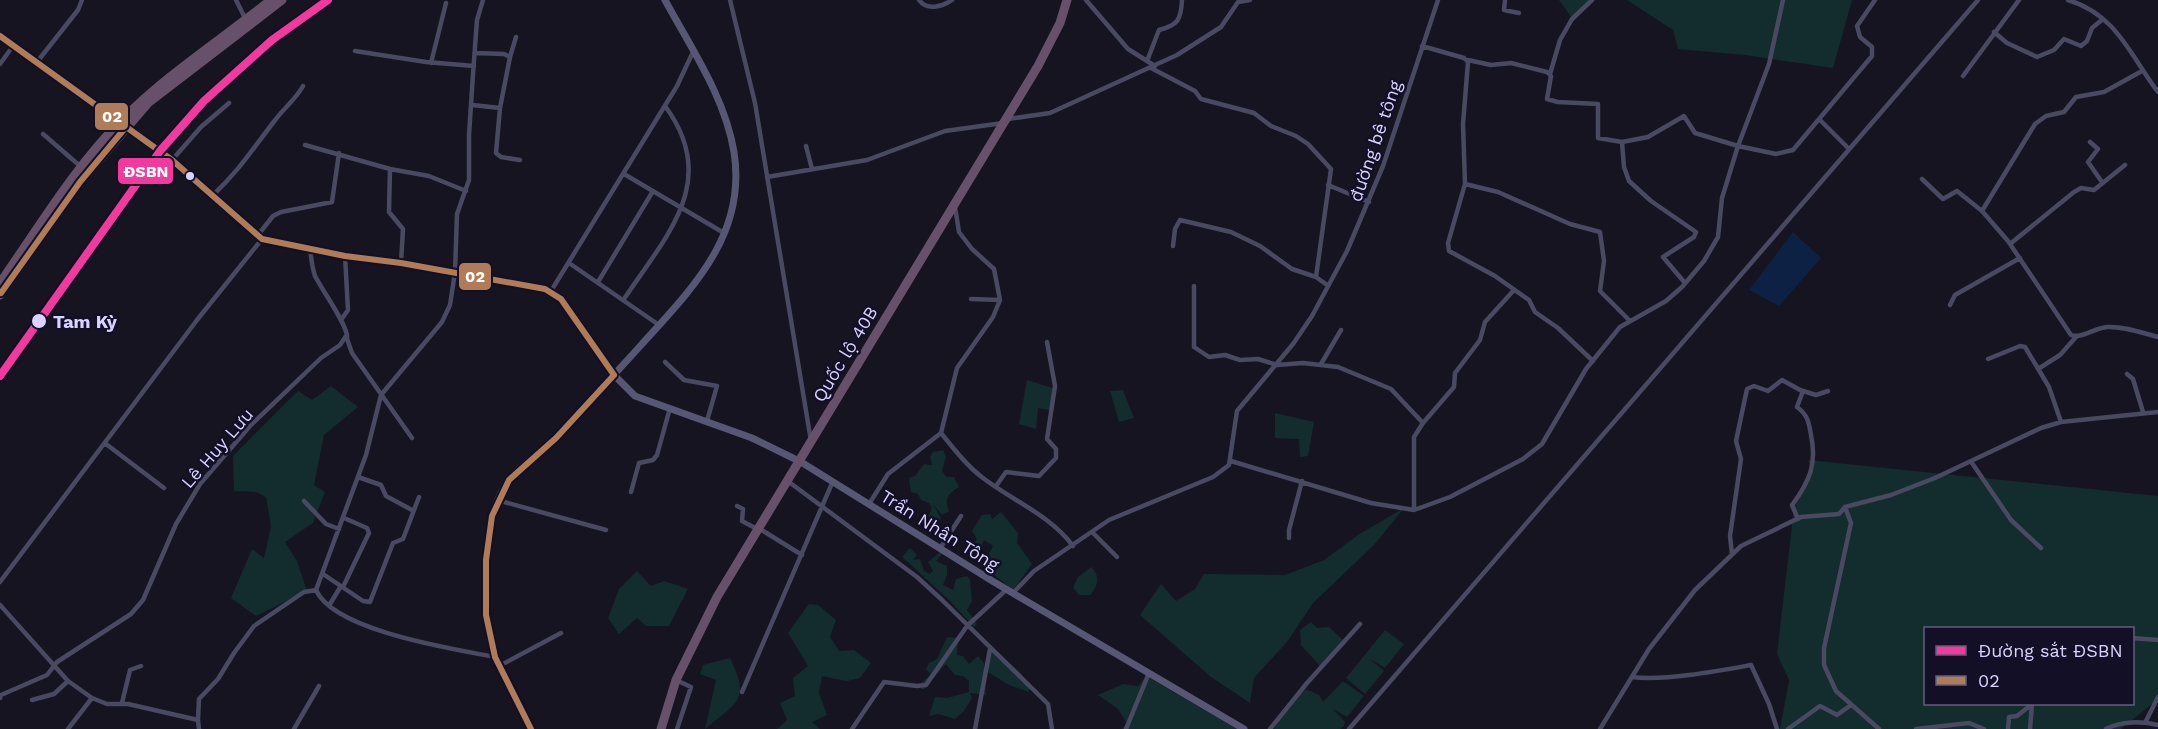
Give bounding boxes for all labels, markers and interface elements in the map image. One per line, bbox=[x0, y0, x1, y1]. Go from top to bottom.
street label: đường bê tông bbox=[1344, 77, 1406, 204]
line badge: 02 bbox=[94, 102, 129, 131]
text: 02 bbox=[102, 107, 122, 126]
line badge: ĐSBN bbox=[117, 157, 174, 185]
text: ĐSBN bbox=[124, 162, 168, 181]
unlabelled marker bbox=[184, 170, 196, 182]
line badge: 02 bbox=[458, 262, 492, 291]
text: 02 bbox=[465, 267, 485, 286]
street label: Quốc lộ 40B bbox=[808, 302, 882, 406]
place label: Tam Kỳ bbox=[53, 311, 118, 332]
marker: Tam Kỳ bbox=[30, 312, 48, 330]
street label: Lê Huy Lưu bbox=[177, 404, 257, 492]
street label: Trần Nhân Tông bbox=[877, 485, 1004, 575]
legend bbox=[1924, 627, 2134, 705]
text: Đường sắt ĐSBN bbox=[1978, 640, 2123, 661]
text: 02 bbox=[1978, 670, 2000, 691]

